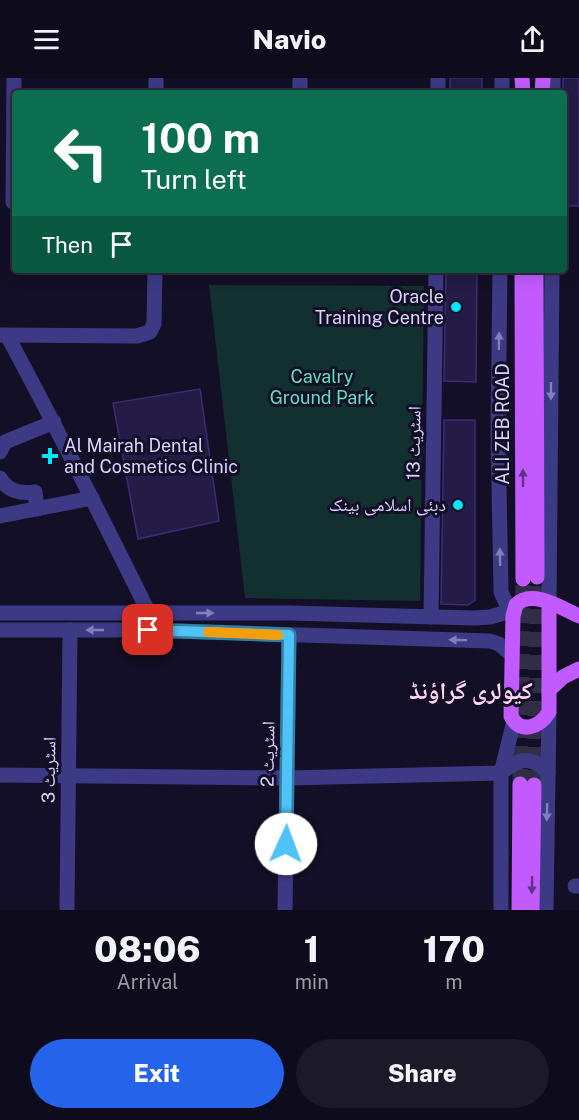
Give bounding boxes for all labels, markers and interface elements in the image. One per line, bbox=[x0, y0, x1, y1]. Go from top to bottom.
icon: menu bbox=[30, 23, 63, 56]
text: Navio bbox=[253, 23, 326, 55]
icon: share bbox=[516, 23, 549, 56]
text: 100 m bbox=[141, 113, 260, 162]
icon: left bbox=[42, 114, 120, 192]
text: Turn left bbox=[141, 163, 247, 195]
icon: arrive bbox=[105, 228, 138, 261]
text: Then bbox=[42, 232, 93, 258]
place label: Oracle Training Centre bbox=[315, 286, 444, 328]
marker: Oracle Training Centre bbox=[449, 300, 463, 314]
one-way arrow bbox=[494, 331, 504, 350]
street label: ALI ZEB ROAD bbox=[492, 363, 513, 485]
park label: Cavalry Ground Park bbox=[270, 366, 374, 408]
one-way arrow bbox=[547, 382, 556, 401]
street label: اسٹریٹ 13 bbox=[402, 406, 425, 480]
place label: Al Mairah Dental and Cosmetics Clinic bbox=[64, 435, 238, 477]
marker: Al Mairah Dental and Cosmetics Clinic bbox=[41, 447, 59, 465]
one-way arrow bbox=[518, 469, 528, 488]
place label: دبئی اسلامی بینک bbox=[329, 494, 446, 516]
marker: دبئی اسلامی بینک bbox=[451, 498, 465, 512]
one-way arrow bbox=[495, 547, 505, 566]
pin bbox=[122, 604, 173, 655]
one-way arrow bbox=[196, 608, 215, 618]
icon: arrive bbox=[131, 613, 164, 646]
one-way arrow bbox=[86, 625, 105, 635]
one-way arrow bbox=[449, 635, 468, 645]
district label: کیولری گراؤنڈ bbox=[409, 676, 533, 705]
street label: اسٹریٹ 2 bbox=[256, 721, 279, 787]
street label: اسٹریٹ 3 bbox=[37, 737, 60, 803]
one-way arrow bbox=[542, 803, 552, 822]
position arrow bbox=[254, 812, 318, 876]
one-way arrow bbox=[528, 876, 537, 895]
text: 08:06 bbox=[94, 928, 201, 970]
text: 1 bbox=[304, 928, 320, 970]
text: 170 bbox=[423, 928, 485, 970]
text: Arrival bbox=[116, 970, 178, 994]
text: min bbox=[295, 970, 329, 994]
text: m bbox=[445, 970, 462, 994]
button: Exit bbox=[30, 1039, 284, 1108]
button: Share bbox=[296, 1039, 549, 1108]

